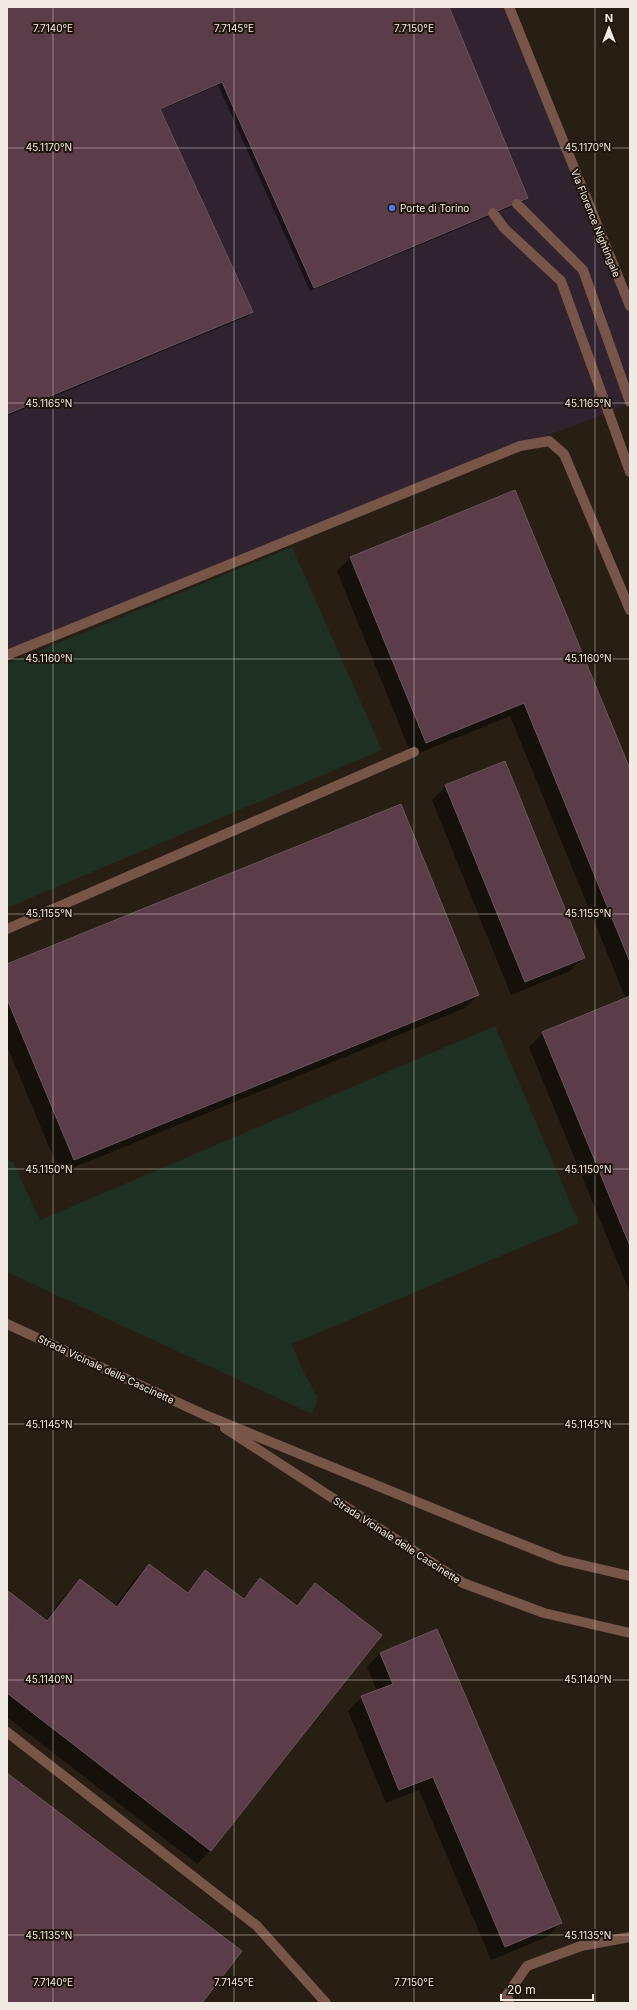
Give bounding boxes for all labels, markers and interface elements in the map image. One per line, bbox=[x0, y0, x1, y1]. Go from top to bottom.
north arrow bbox=[589, 8, 629, 48]
text: N bbox=[605, 11, 613, 25]
text: 7.7140°E bbox=[33, 22, 73, 34]
text: 7.7145°E bbox=[214, 22, 254, 34]
text: 7.7150°E bbox=[394, 22, 434, 34]
text: 45.1170°N bbox=[26, 141, 72, 153]
text: 45.1170°N bbox=[565, 141, 611, 153]
street label: Via Florence Nightingale bbox=[569, 167, 623, 279]
place label: Porte di Torino bbox=[400, 202, 469, 214]
marker: Porte di Torino bbox=[387, 203, 397, 213]
text: 45.1165°N bbox=[26, 397, 72, 409]
text: 45.1165°N bbox=[565, 397, 611, 409]
text: 45.1160°N bbox=[25, 652, 73, 664]
text: 45.1160°N bbox=[564, 652, 612, 664]
text: 45.1155°N bbox=[26, 907, 72, 919]
text: 45.1155°N bbox=[565, 907, 611, 919]
text: 45.1150°N bbox=[26, 1163, 72, 1175]
text: 45.1150°N bbox=[565, 1163, 611, 1175]
street label: Strada Vicinale delle Cascinette bbox=[36, 1332, 176, 1406]
text: 45.1145°N bbox=[25, 1418, 73, 1430]
text: 45.1145°N bbox=[564, 1418, 612, 1430]
street label: Strada Vicinale delle Cascinette bbox=[331, 1494, 463, 1586]
text: 45.1140°N bbox=[25, 1673, 73, 1685]
text: 45.1140°N bbox=[564, 1673, 612, 1685]
text: 45.1135°N bbox=[26, 1929, 72, 1941]
text: 45.1135°N bbox=[565, 1929, 611, 1941]
text: 7.7140°E bbox=[33, 1976, 73, 1988]
text: 7.7145°E bbox=[214, 1976, 254, 1988]
text: 7.7150°E bbox=[394, 1976, 434, 1988]
scale bar bbox=[501, 1976, 593, 2002]
text: 20 m bbox=[507, 1982, 536, 1997]

